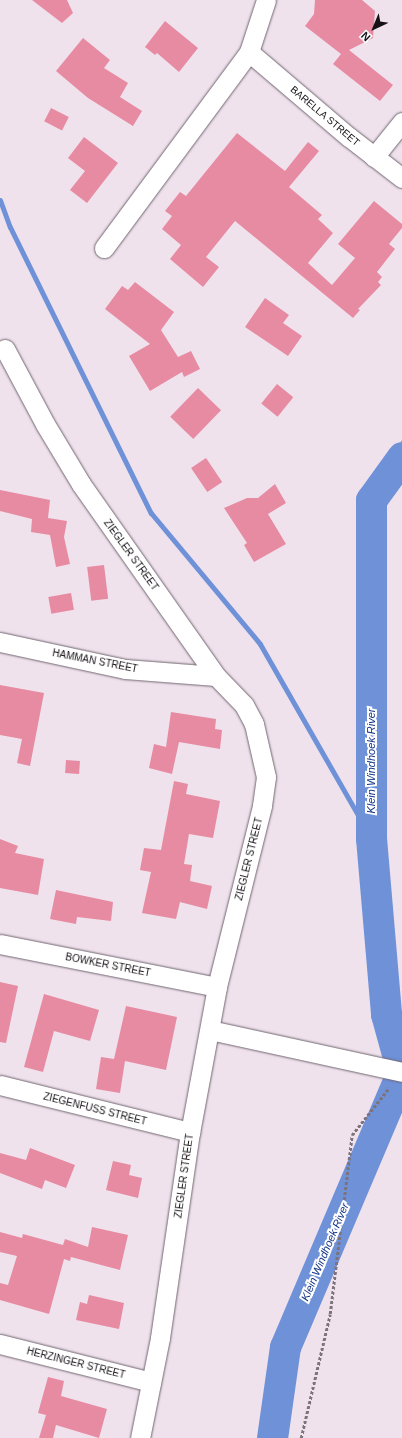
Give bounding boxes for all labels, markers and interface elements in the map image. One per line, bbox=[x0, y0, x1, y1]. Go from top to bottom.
north arrow bbox=[354, 8, 394, 48]
text: N bbox=[359, 30, 373, 44]
street label: BARELLA STREET bbox=[288, 83, 362, 149]
street label: ZIEGLER STREET bbox=[101, 517, 161, 593]
street label: HAMMAN STREET bbox=[51, 647, 139, 675]
water label: Klein Windhoek River bbox=[364, 708, 378, 814]
street label: ZIEGLER STREET bbox=[233, 816, 265, 902]
street label: BOWKER STREET bbox=[64, 951, 152, 979]
street label: ZIEGENFUSS STREET bbox=[42, 1090, 148, 1128]
street label: ZIEGLER STREET bbox=[172, 1133, 196, 1219]
water label: Klein Windhoek River bbox=[298, 1201, 352, 1303]
street label: HERZINGER STREET bbox=[25, 1345, 127, 1381]

